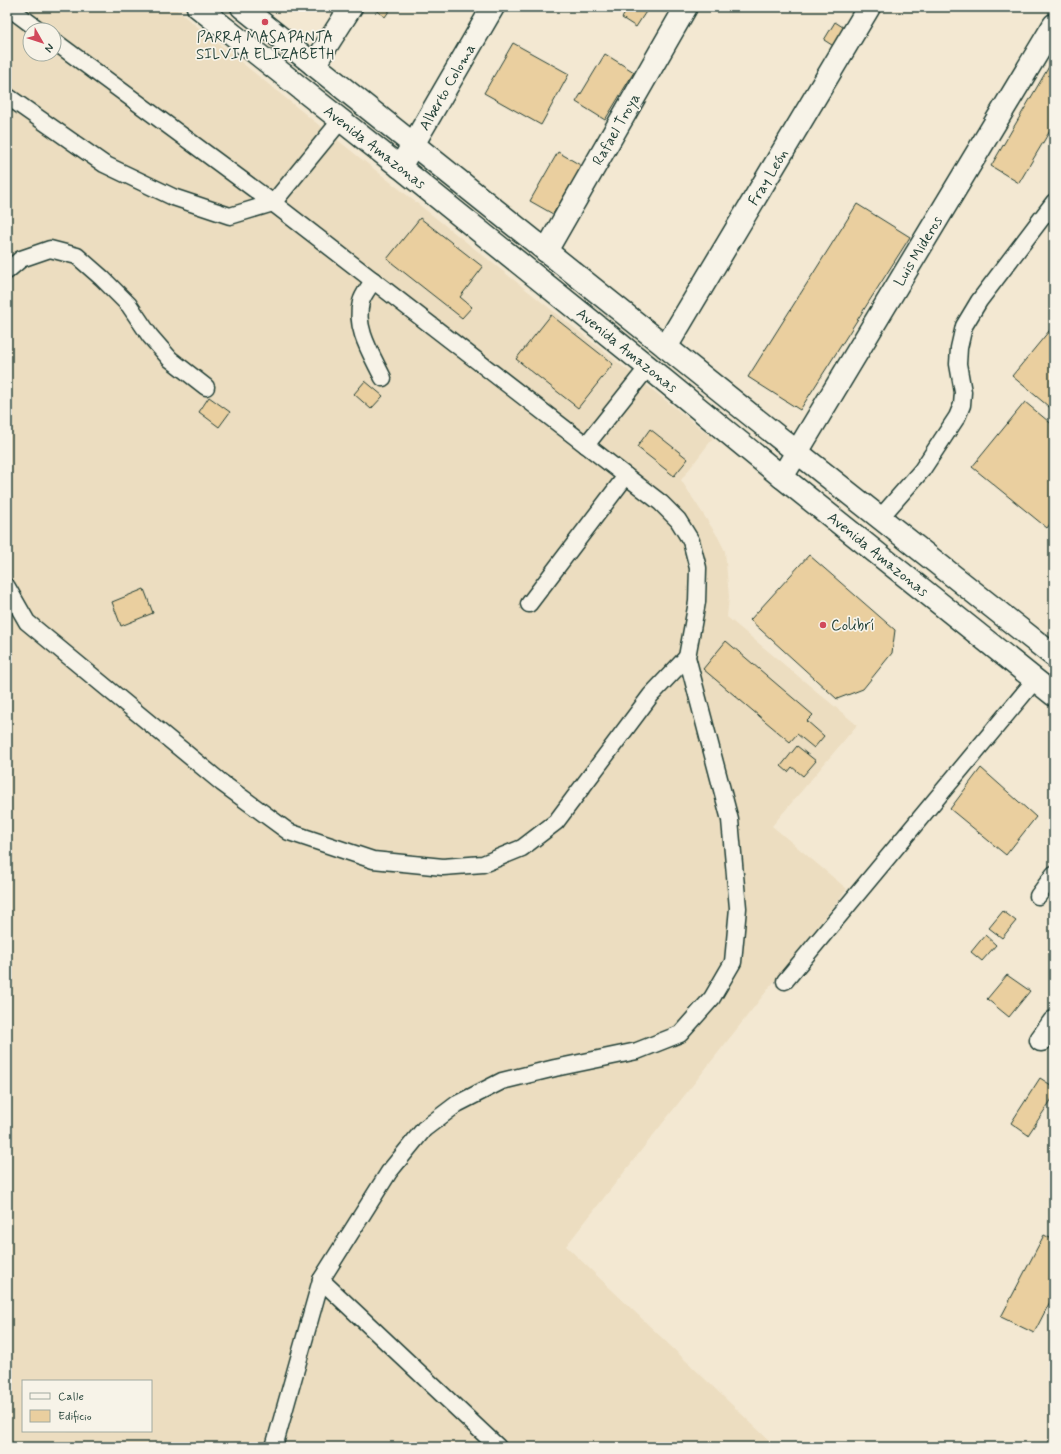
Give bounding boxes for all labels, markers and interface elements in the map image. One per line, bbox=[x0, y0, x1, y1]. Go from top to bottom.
marker: PARRA MASAPANTA SILVIA ELIZABETH bbox=[260, 17, 270, 27]
north arrow bbox=[22, 22, 62, 62]
place label: PARRA MASAPANTA SILVIA ELIZABETH bbox=[196, 28, 334, 65]
text: N bbox=[41, 40, 57, 55]
street label: Alberto Coloma bbox=[415, 40, 481, 135]
street label: Rafael Troya bbox=[588, 90, 646, 169]
street label: Avenida Amazonas bbox=[319, 102, 430, 194]
street label: Fray León bbox=[744, 145, 794, 210]
street label: Luis Mideros bbox=[890, 212, 948, 290]
street label: Avenida Amazonas bbox=[572, 304, 681, 398]
street label: Avenida Amazonas bbox=[823, 508, 932, 602]
place label: Colibrí bbox=[831, 616, 875, 636]
marker: Colibrí bbox=[818, 620, 828, 630]
legend bbox=[22, 1380, 152, 1432]
text: Calle bbox=[58, 1389, 84, 1405]
text: Edificio bbox=[58, 1409, 92, 1425]

